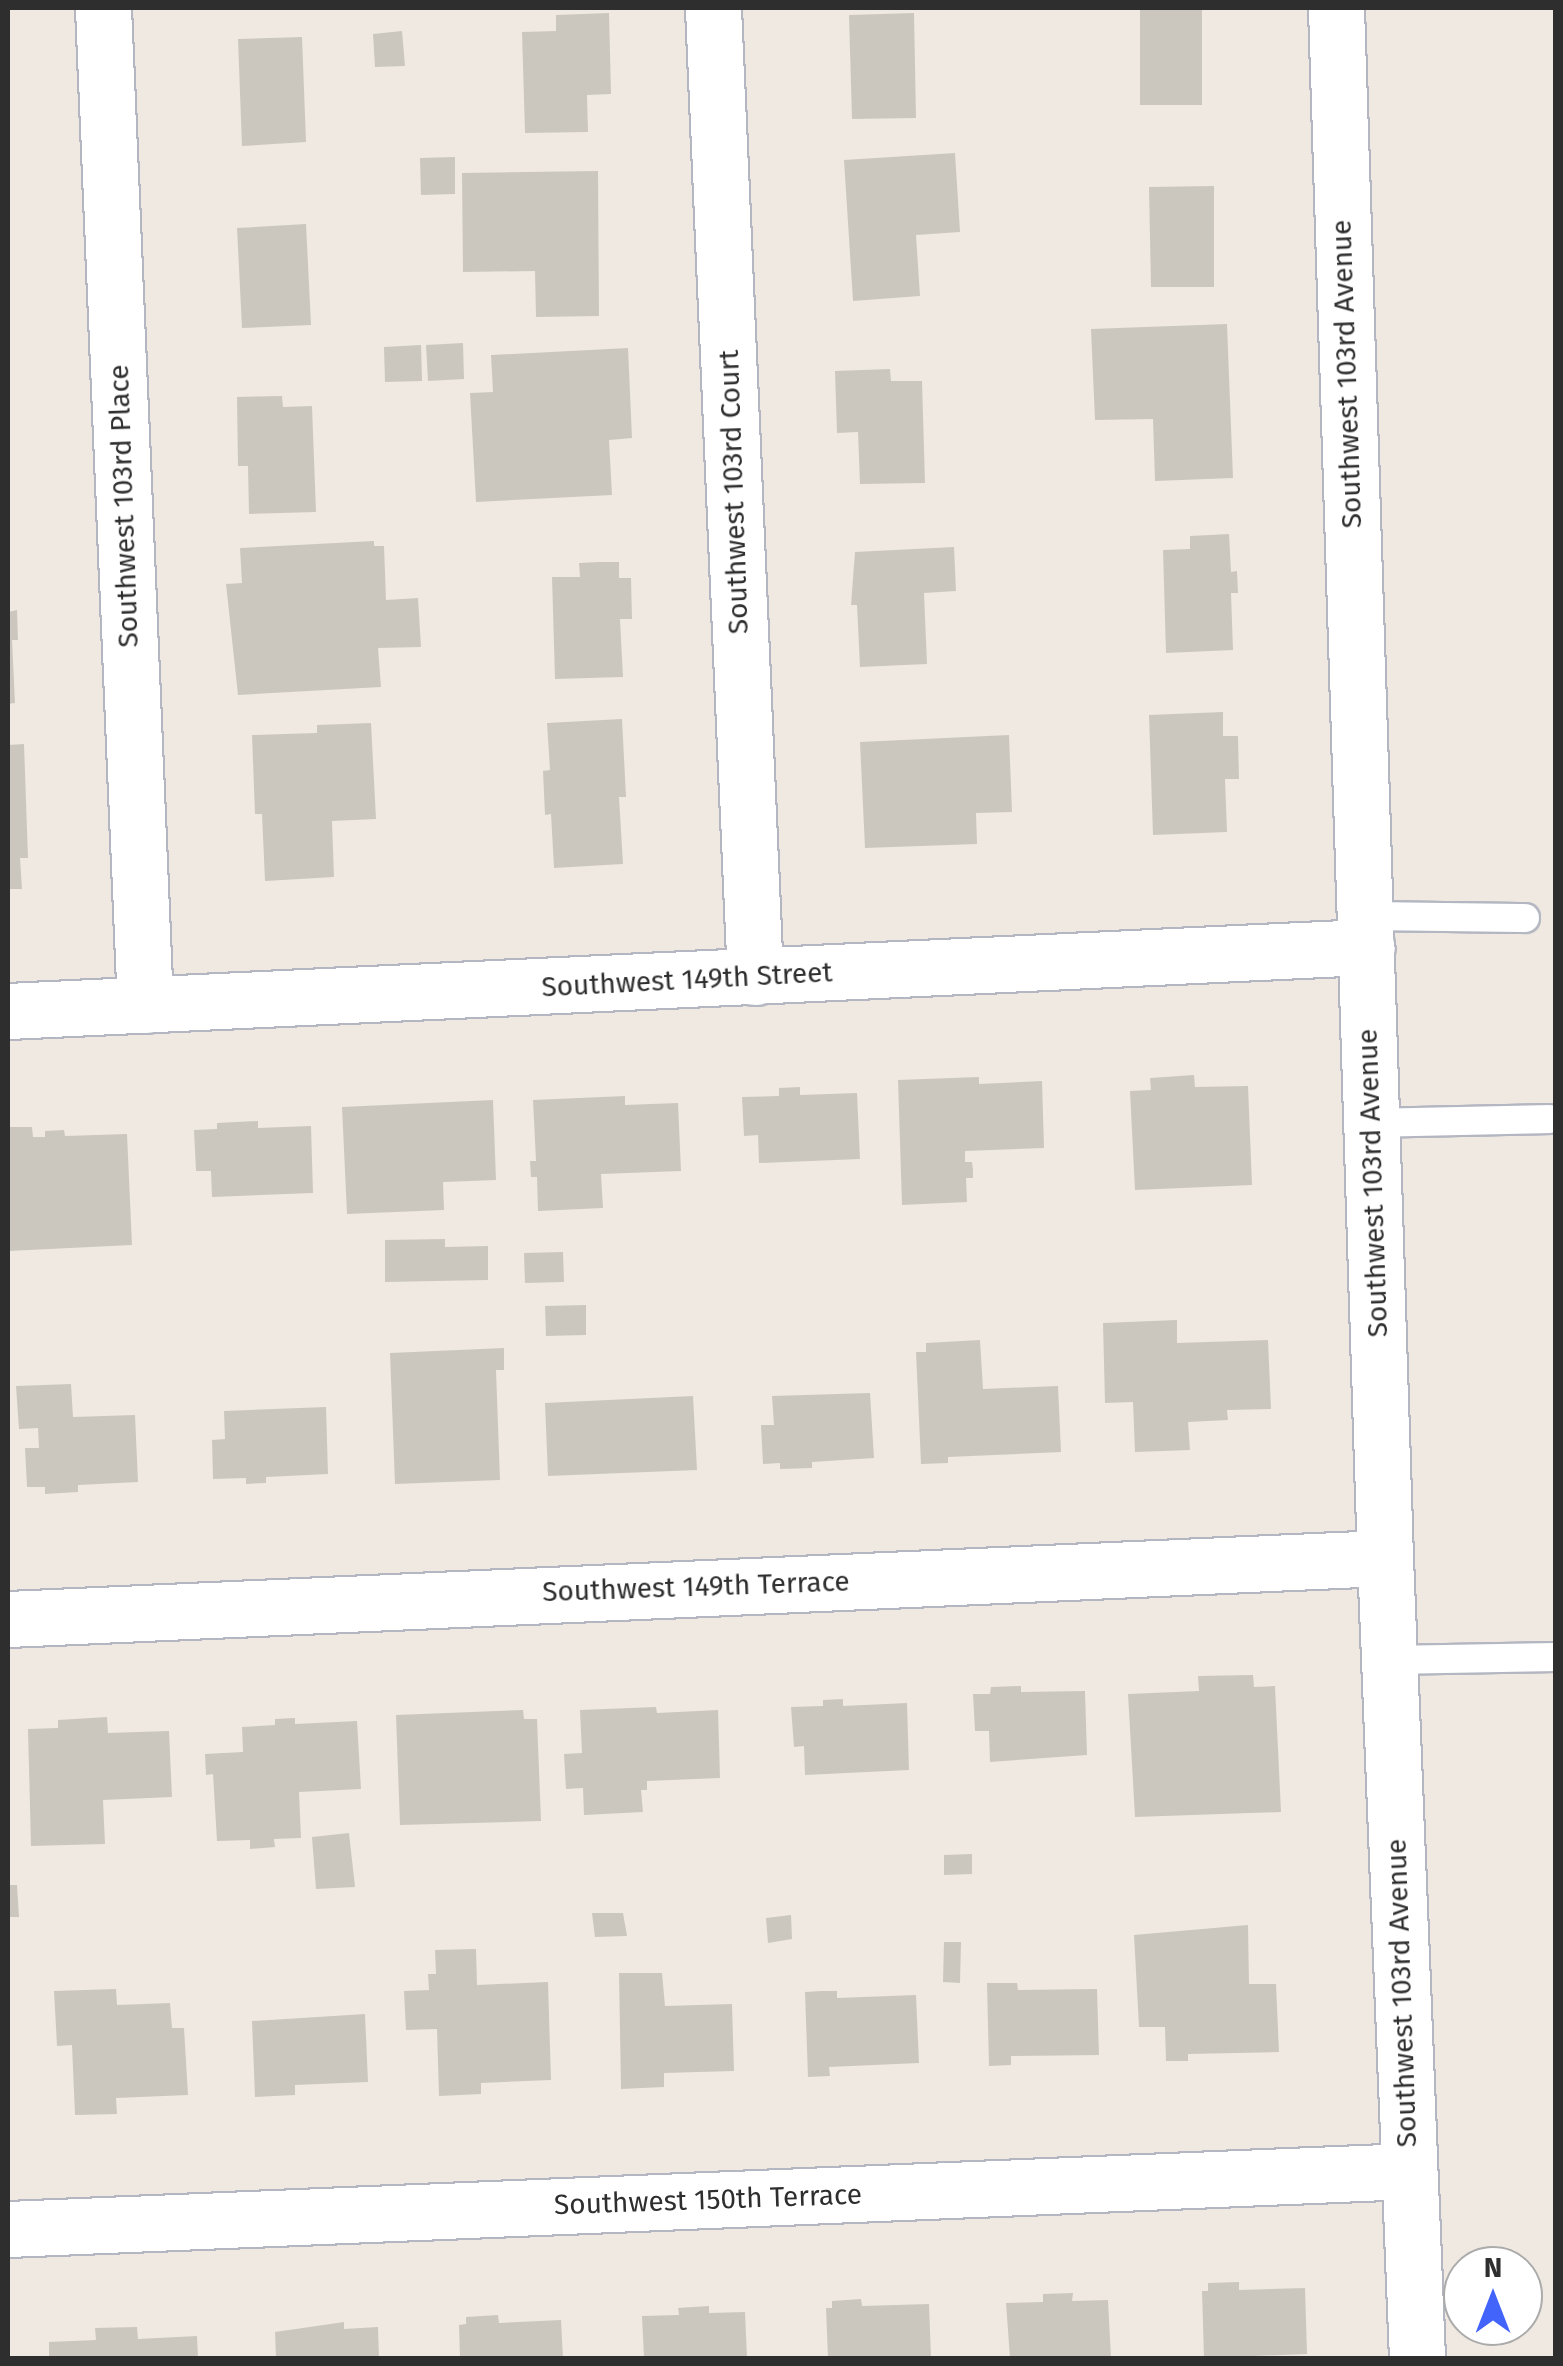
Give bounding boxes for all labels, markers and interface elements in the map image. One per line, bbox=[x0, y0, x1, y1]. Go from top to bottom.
street label: Southwest 103rd Avenue bbox=[1325, 219, 1369, 529]
street label: Southwest 103rd Court bbox=[712, 349, 756, 635]
street label: Southwest 103rd Place bbox=[102, 364, 146, 648]
street label: Southwest 149th Street bbox=[541, 956, 833, 1004]
street label: Southwest 103rd Avenue bbox=[1351, 1028, 1395, 1338]
street label: Southwest 149th Terrace bbox=[542, 1565, 850, 1609]
street label: Southwest 103rd Avenue bbox=[1380, 1838, 1424, 2148]
street label: Southwest 150th Terrace bbox=[553, 2178, 863, 2222]
north arrow bbox=[1443, 2246, 1543, 2346]
text: N bbox=[1484, 2251, 1502, 2284]

